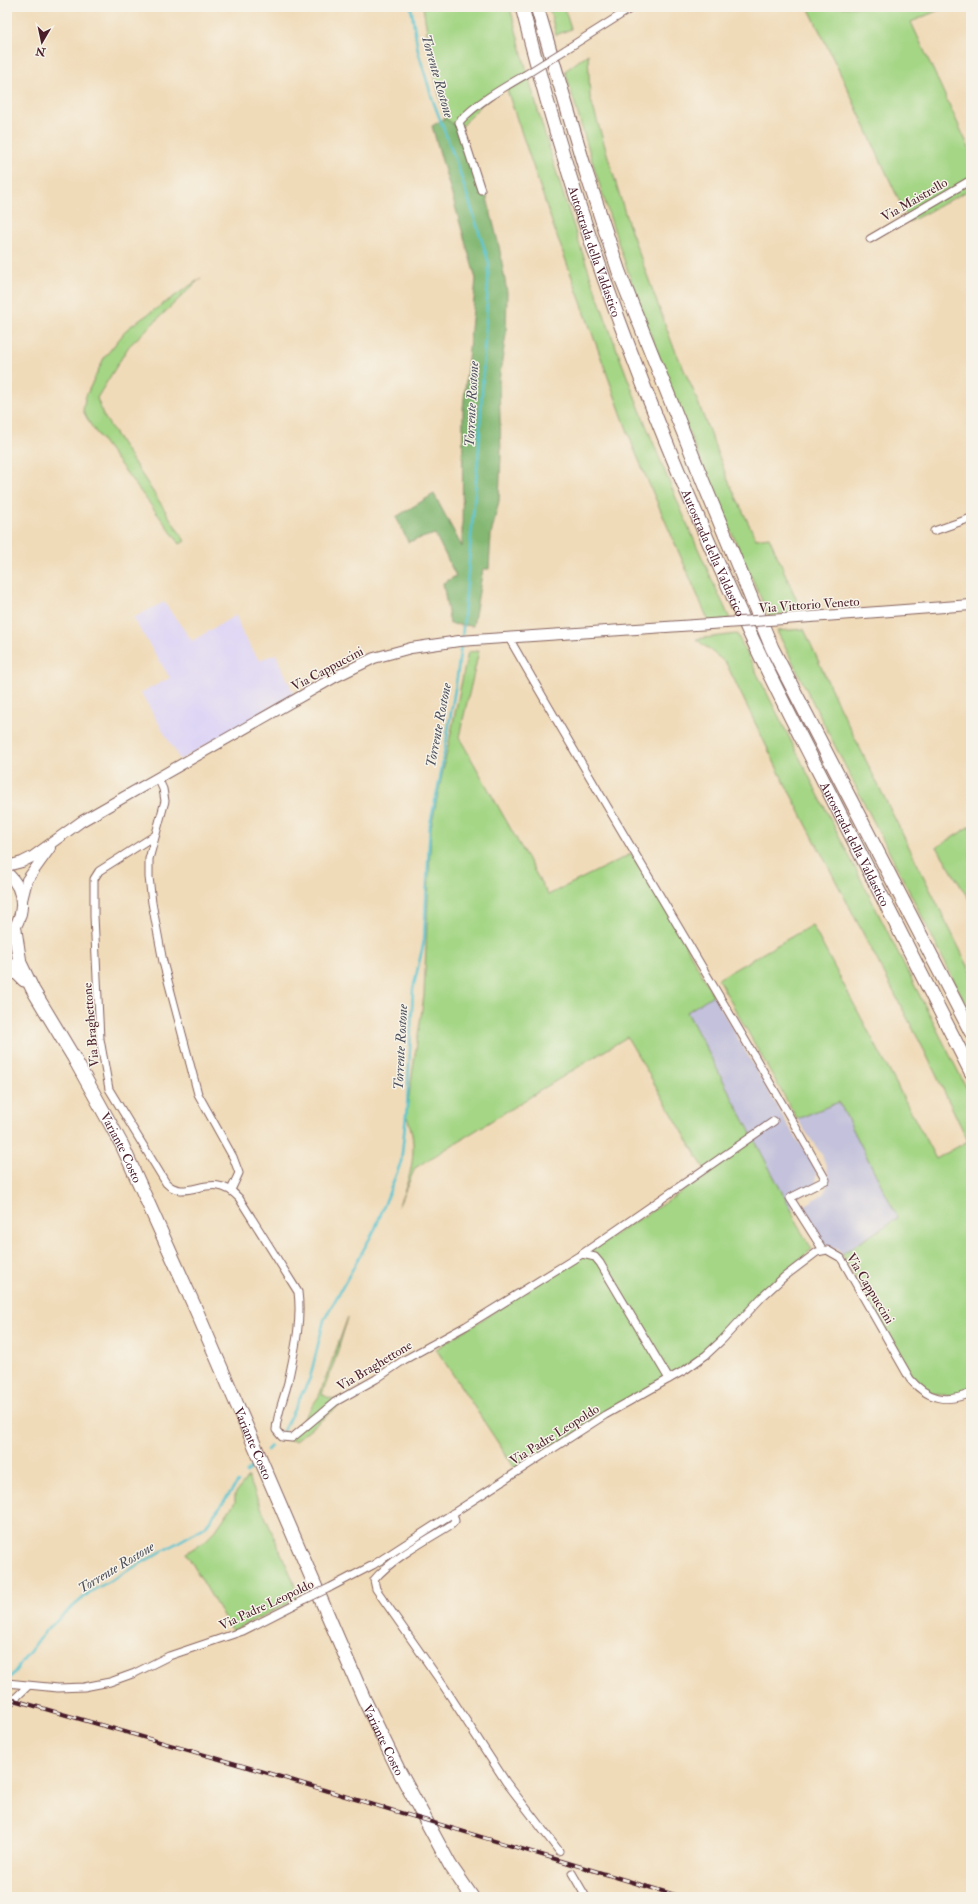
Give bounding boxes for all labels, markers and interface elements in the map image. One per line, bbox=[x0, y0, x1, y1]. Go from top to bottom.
north arrow bbox=[22, 22, 62, 62]
water label: Torrente Rostone bbox=[418, 33, 458, 120]
text: N bbox=[34, 44, 47, 59]
street label: Via Maistrello bbox=[879, 174, 950, 225]
street label: Autostrada della Valdastico bbox=[564, 183, 624, 319]
water label: Torrente Rostone bbox=[461, 360, 482, 447]
street label: Autostrada della Valdastico bbox=[677, 486, 748, 619]
street label: Via Vittorio Veneto bbox=[758, 593, 860, 617]
street label: Via Cappuccini bbox=[289, 643, 367, 695]
water label: Torrente Rostone bbox=[422, 681, 455, 769]
street label: Autostrada della Valdastico bbox=[816, 778, 893, 909]
street label: Via Braghettone bbox=[79, 981, 103, 1068]
water label: Torrente Rostone bbox=[390, 1003, 411, 1090]
street label: Variante Costo bbox=[96, 1110, 145, 1185]
street label: Via Cappuccini bbox=[842, 1250, 898, 1328]
street label: Via Braghettone bbox=[334, 1337, 415, 1395]
street label: Via Padre Leopoldo bbox=[507, 1401, 603, 1470]
street label: Variante Costo bbox=[230, 1405, 275, 1482]
water label: Torrente Rostone bbox=[75, 1538, 158, 1597]
street label: Via Padre Leopoldo bbox=[217, 1576, 317, 1635]
street label: Variante Costo bbox=[359, 1702, 407, 1779]

